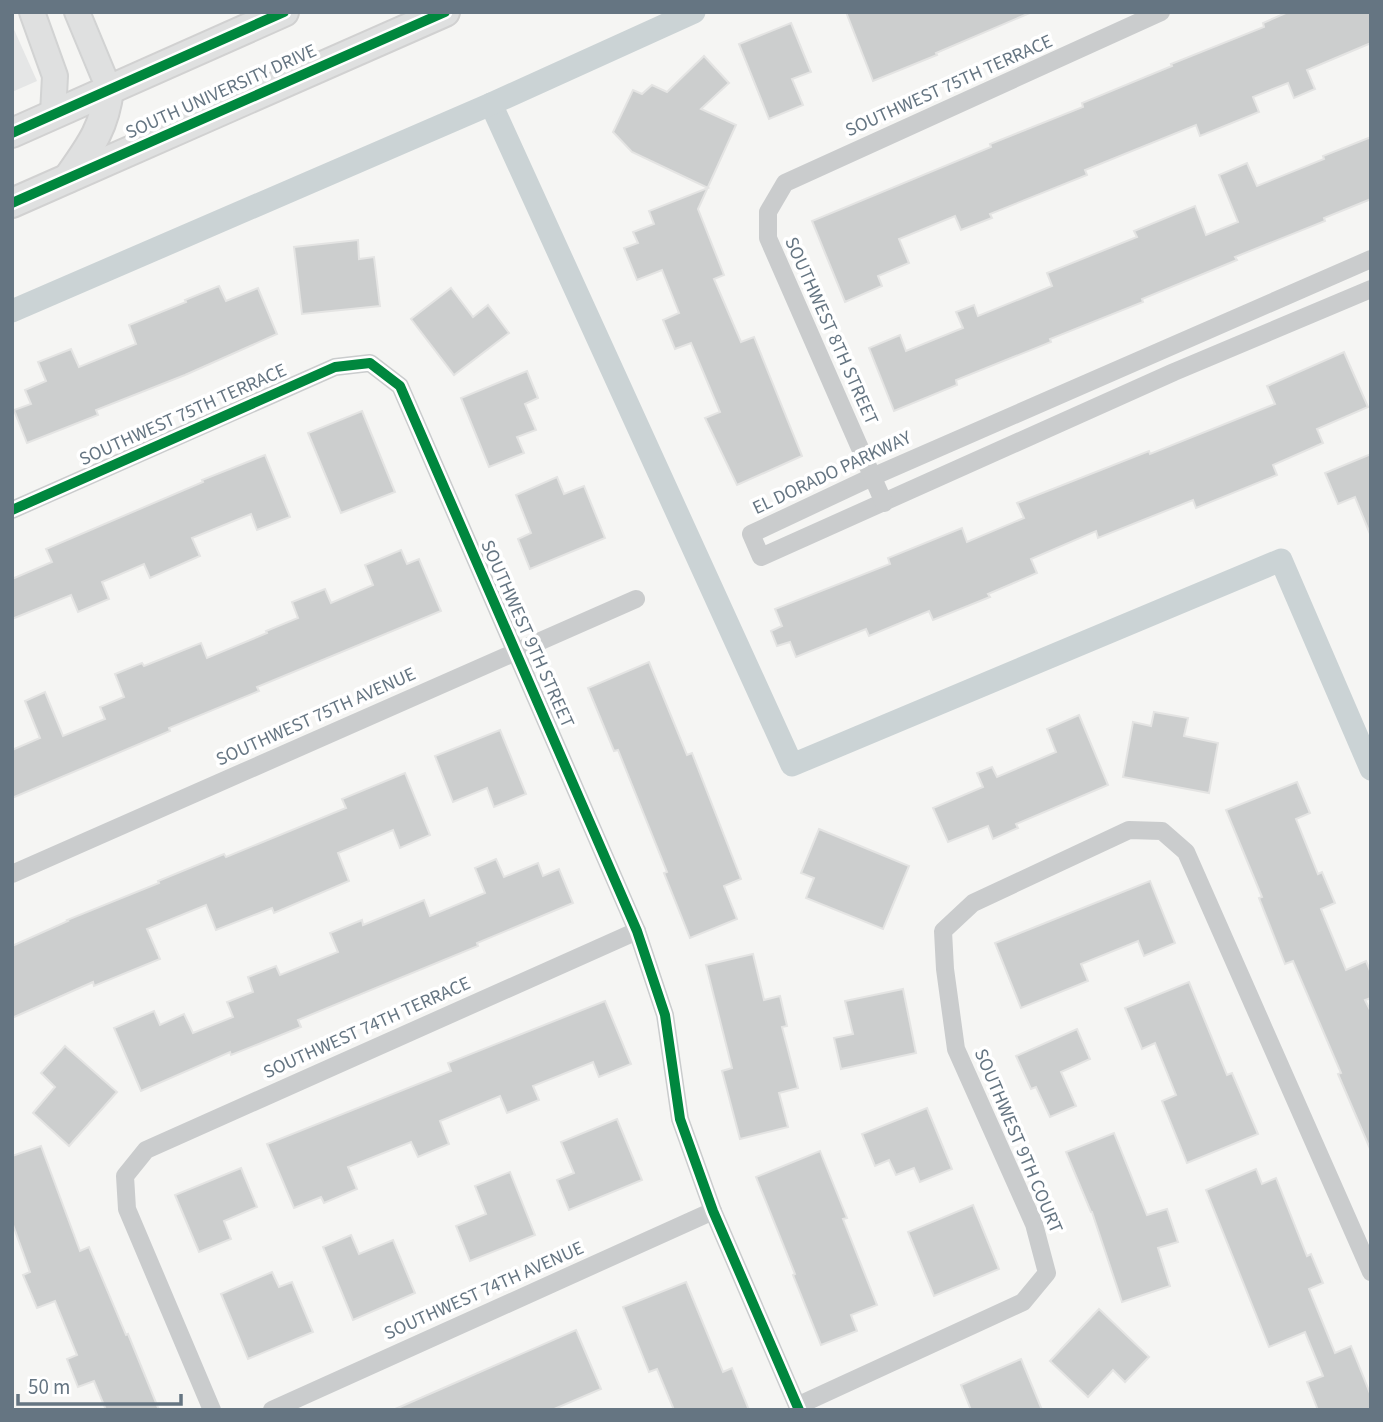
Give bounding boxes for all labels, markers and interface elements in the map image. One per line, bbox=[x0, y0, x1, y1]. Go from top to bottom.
street label: SOUTHWEST 75TH TERRACE bbox=[841, 28, 1057, 144]
street label: SOUTH UNIVERSITY DRIVE bbox=[121, 38, 321, 146]
street label: SOUTHWEST 8TH STREET bbox=[777, 233, 885, 429]
street label: SOUTHWEST 75TH TERRACE bbox=[75, 357, 291, 473]
street label: EL DORADO PARKWAY bbox=[748, 424, 917, 522]
street label: SOUTHWEST 9TH STREET bbox=[473, 536, 581, 732]
street label: SOUTHWEST 75TH AVENUE bbox=[212, 661, 420, 773]
street label: SOUTHWEST 74TH TERRACE bbox=[259, 970, 475, 1086]
street label: SOUTHWEST 9TH COURT bbox=[967, 1045, 1069, 1237]
street label: SOUTHWEST 74TH AVENUE bbox=[380, 1235, 588, 1347]
scale bar bbox=[18, 1362, 180, 1406]
text: 50 m bbox=[28, 1372, 70, 1402]

